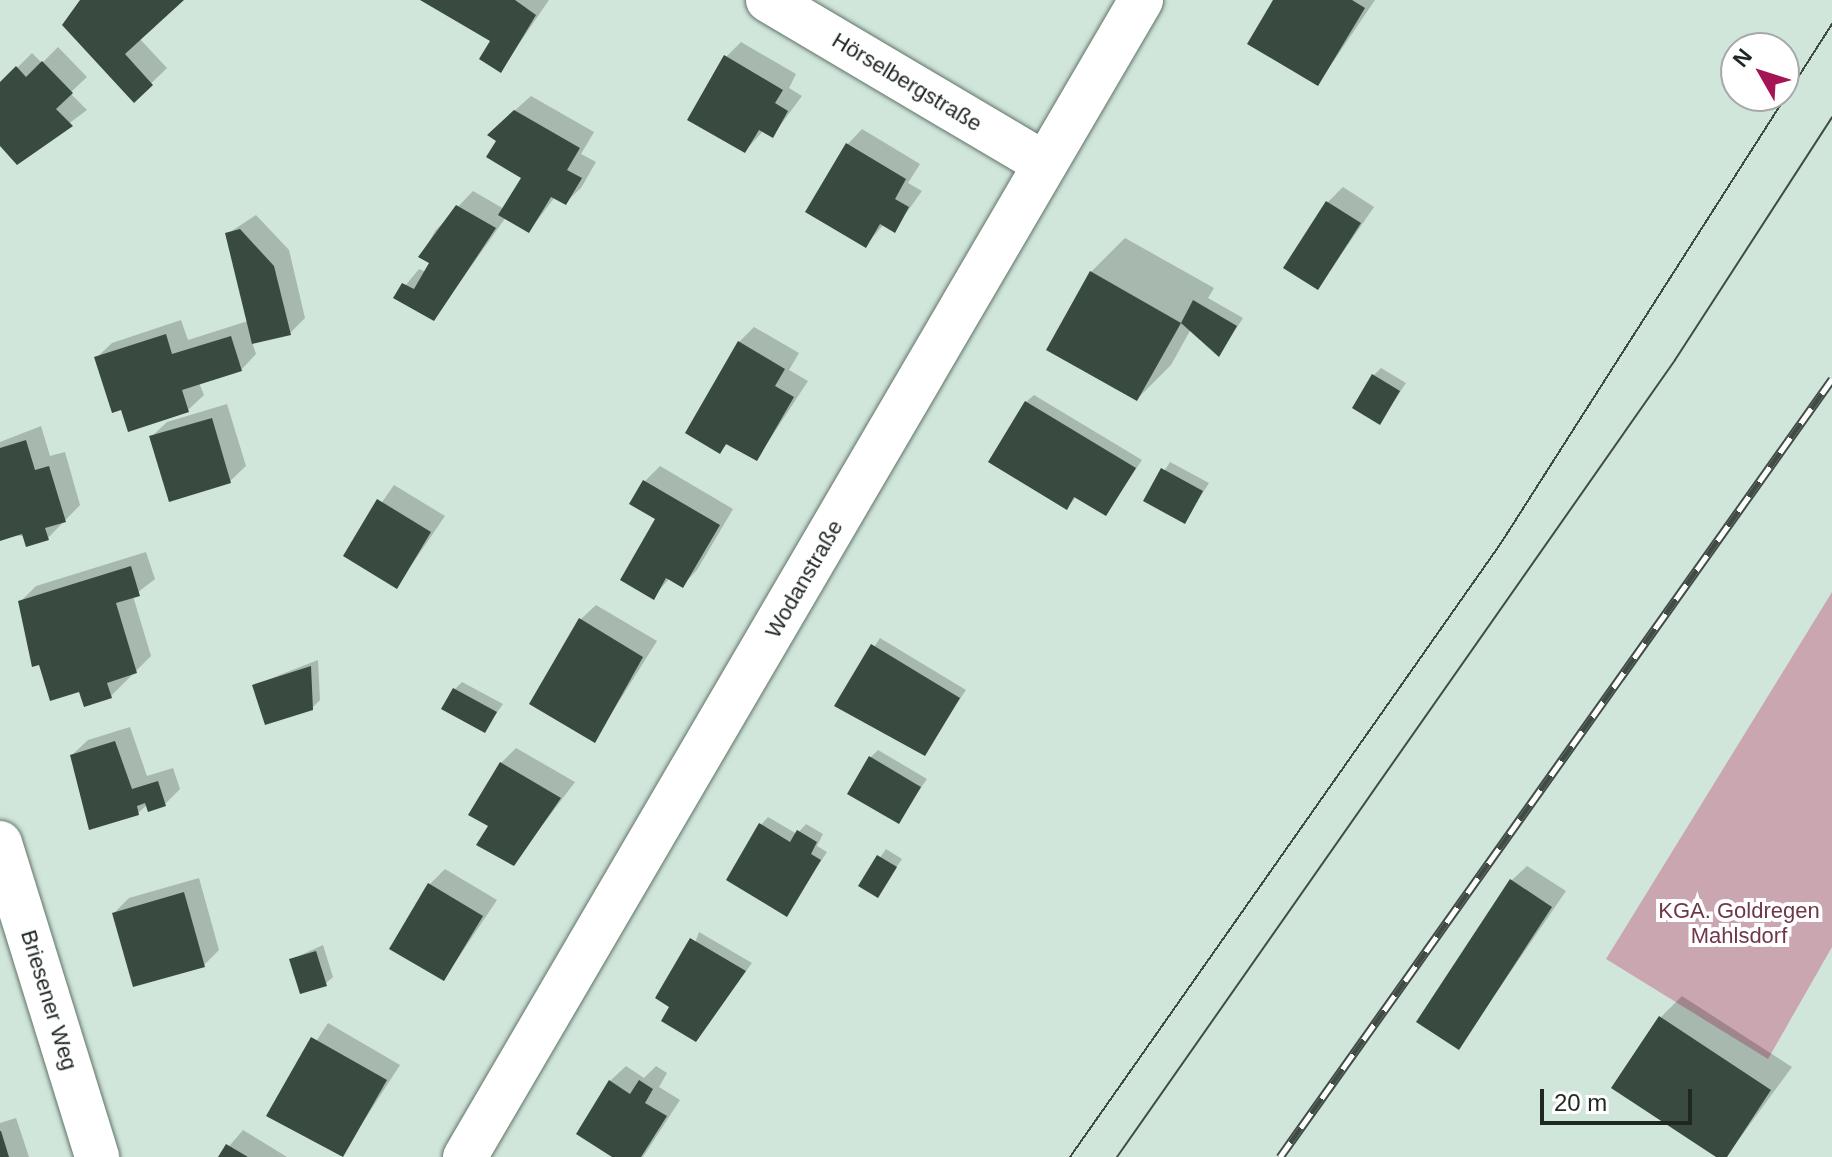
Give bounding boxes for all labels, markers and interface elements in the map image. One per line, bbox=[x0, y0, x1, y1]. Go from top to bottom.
street label: Hörselbergstraße bbox=[827, 27, 987, 137]
north arrow bbox=[1720, 32, 1800, 112]
text: N bbox=[1728, 44, 1757, 72]
street label: Wodanstraße bbox=[760, 515, 848, 643]
park label: KGA. Goldregen Mahlsdorf bbox=[1658, 897, 1820, 948]
street label: Briesener Weg bbox=[15, 927, 83, 1073]
scale bar bbox=[1544, 1073, 1696, 1123]
text: 20 m bbox=[1554, 1089, 1607, 1116]

